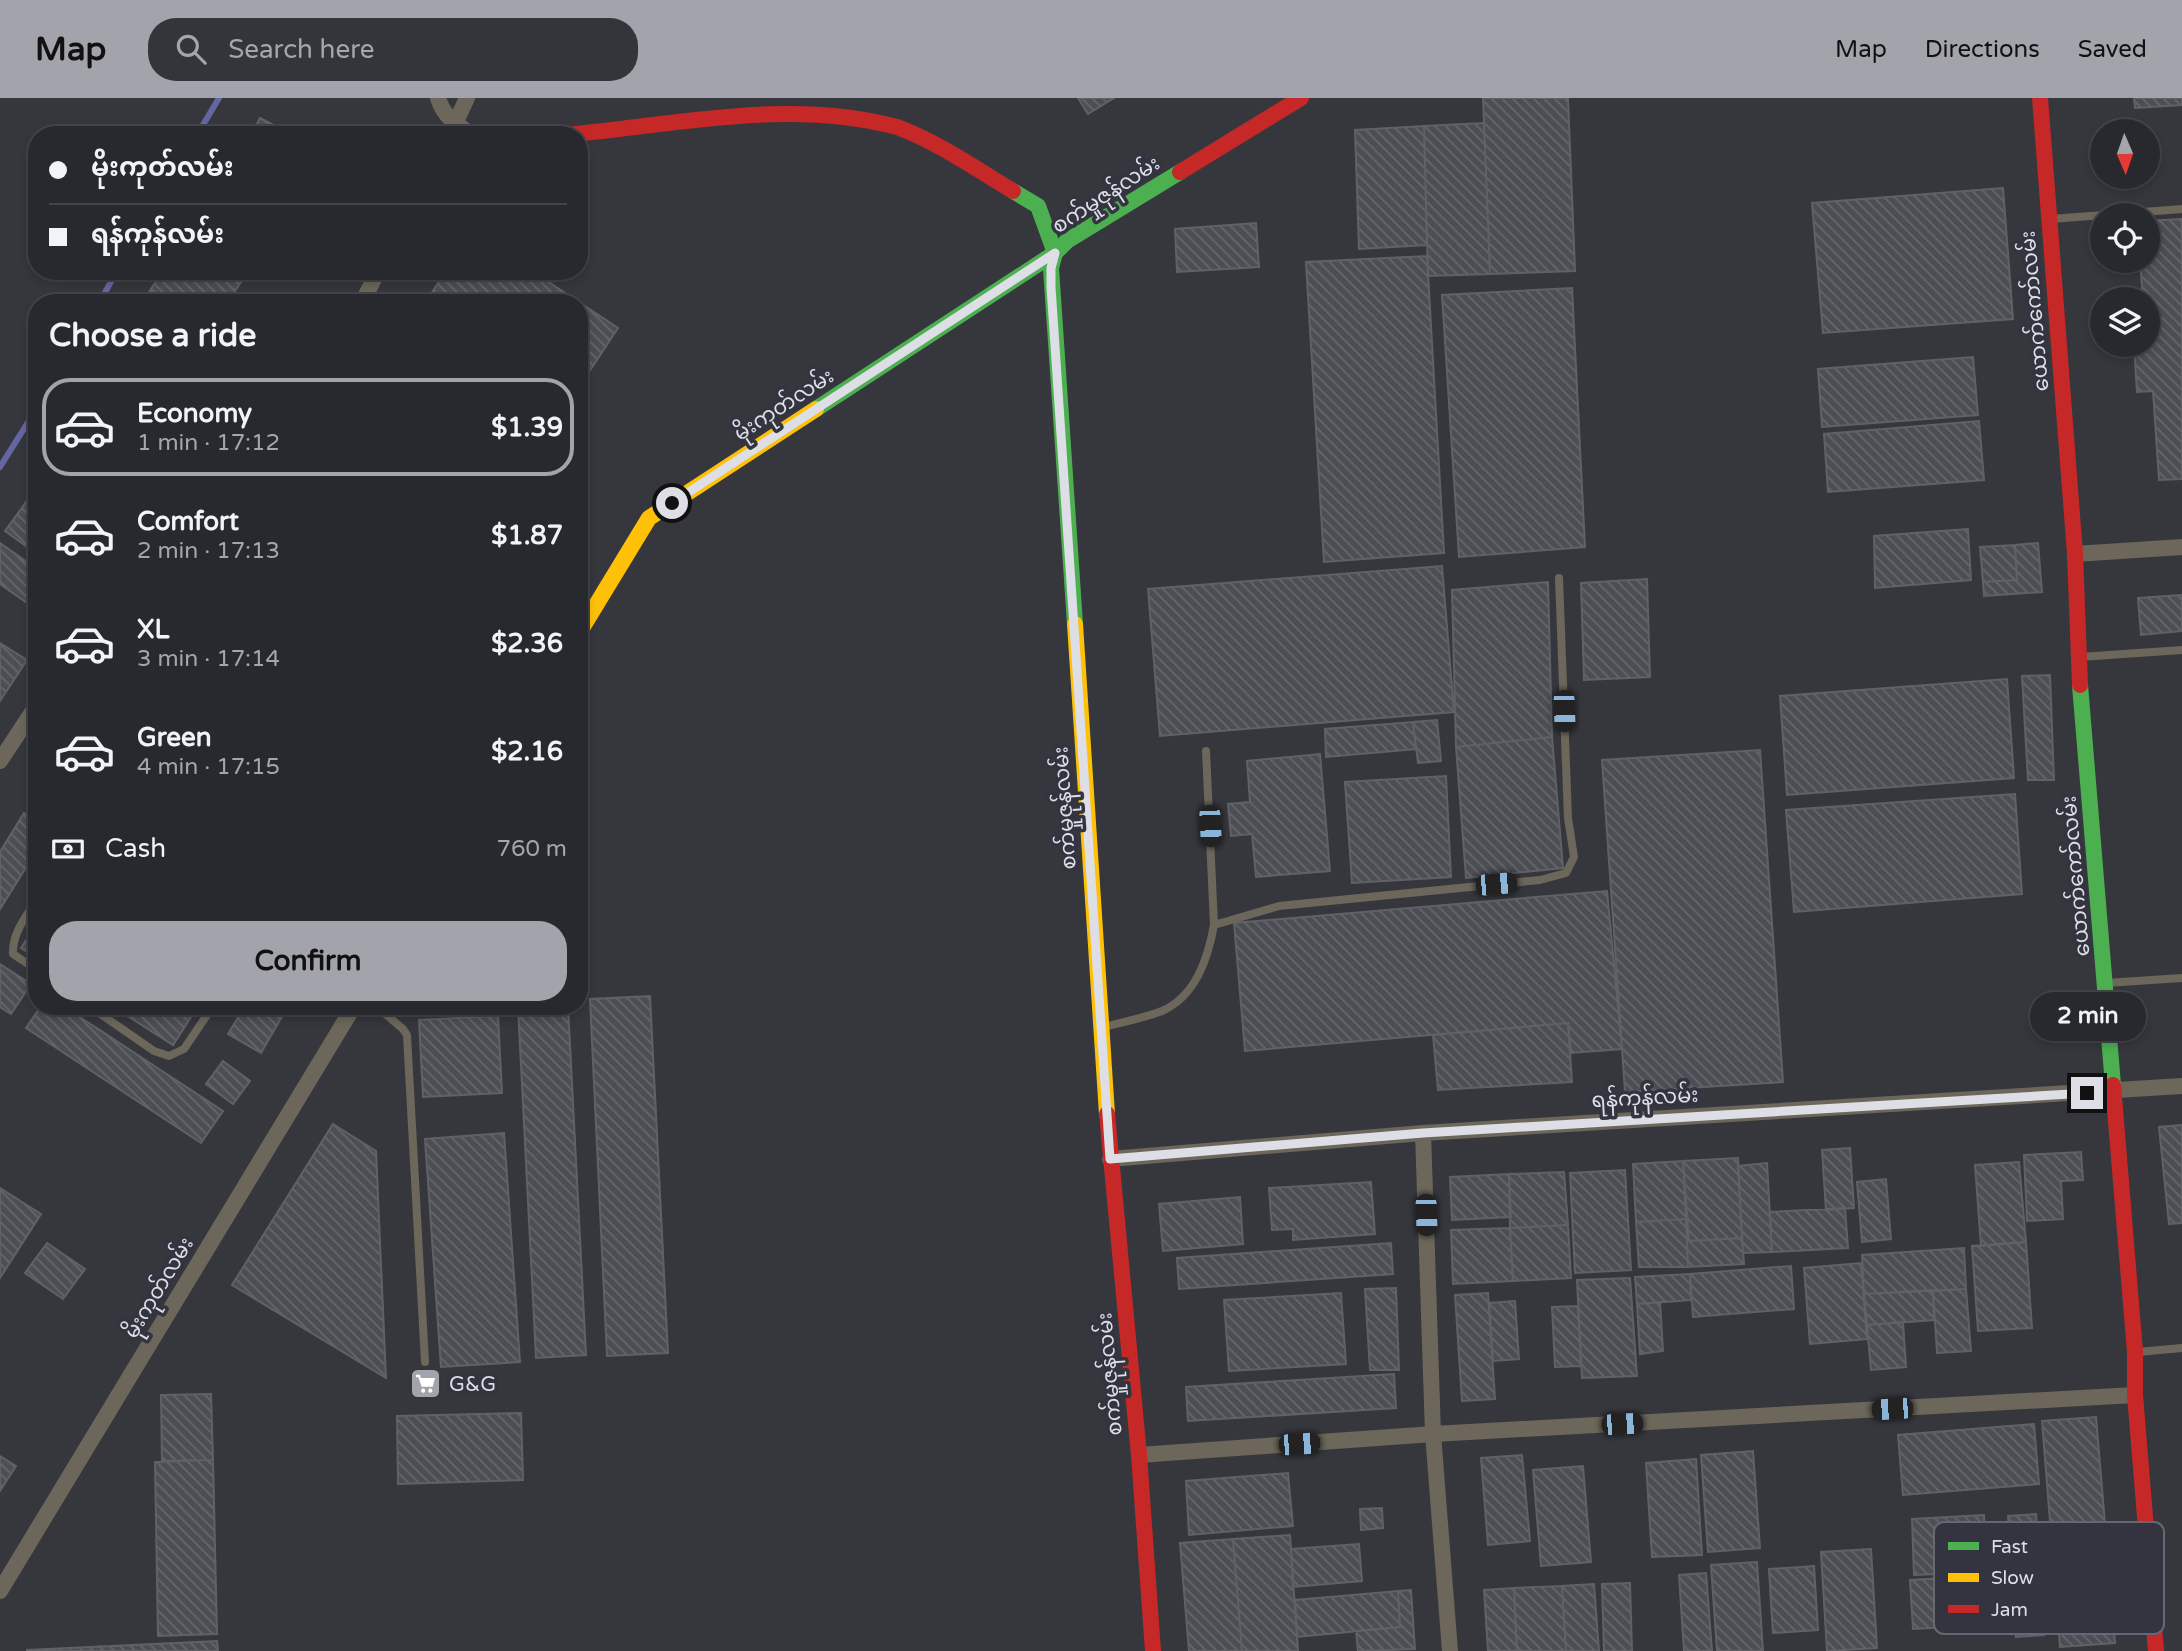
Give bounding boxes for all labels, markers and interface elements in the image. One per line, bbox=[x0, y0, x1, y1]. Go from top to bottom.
search box bbox=[148, 18, 638, 81]
text: Map bbox=[35, 30, 106, 69]
icon: search bbox=[172, 30, 210, 68]
text: Search here bbox=[228, 34, 374, 65]
text: Map bbox=[1835, 35, 1887, 64]
text: Directions bbox=[1925, 35, 2040, 64]
text: Saved bbox=[2078, 35, 2147, 64]
north arrow bbox=[2090, 119, 2160, 189]
map controls bbox=[2090, 119, 2160, 357]
street label: စက်မှုဇုန်လမ်း bbox=[1045, 148, 1167, 242]
text: မိုးကုတ်လမ်း bbox=[91, 152, 234, 183]
button: locate bbox=[2090, 203, 2160, 273]
text: ရန်ကုန်လမ်း bbox=[91, 219, 224, 250]
street label: ယောက်ကော်လမ်း bbox=[2012, 230, 2054, 393]
button: layers bbox=[2090, 287, 2160, 357]
text: Choose a ride bbox=[49, 317, 256, 355]
street label: မိုးကုတ်လမ်း bbox=[727, 360, 841, 450]
icon: car bbox=[53, 396, 116, 459]
text: Economy bbox=[137, 398, 252, 429]
text: $1.39 bbox=[491, 412, 563, 443]
text: 1 min · 17:12 bbox=[137, 429, 280, 457]
route start bbox=[656, 487, 688, 519]
icon: car bbox=[53, 504, 116, 567]
text: Comfort bbox=[137, 506, 239, 537]
text: $1.87 bbox=[491, 520, 563, 551]
text: 2 min · 17:13 bbox=[137, 537, 280, 565]
icon: car bbox=[53, 612, 116, 675]
text: XL bbox=[137, 614, 169, 645]
text: $2.36 bbox=[491, 628, 563, 659]
text: 3 min · 17:14 bbox=[137, 645, 280, 673]
car bbox=[1553, 690, 1576, 732]
icon: car bbox=[53, 720, 116, 783]
text: Green bbox=[137, 722, 212, 753]
text: $2.16 bbox=[491, 736, 563, 767]
street label: စက်မှုဇုန်လမ်း bbox=[1044, 745, 1086, 871]
text: 4 min · 17:15 bbox=[137, 753, 280, 781]
street label: ယောက်ကော်လမ်း bbox=[2053, 795, 2095, 958]
car bbox=[1199, 804, 1222, 848]
icon: cash bbox=[49, 830, 87, 868]
text: Cash bbox=[105, 833, 166, 864]
text: 760 m bbox=[497, 835, 567, 863]
car bbox=[1475, 872, 1518, 896]
button: Confirm bbox=[49, 921, 567, 1001]
callout: 2 min bbox=[2029, 992, 2145, 1040]
text: 2 min bbox=[2057, 1002, 2119, 1030]
route end bbox=[2071, 1077, 2103, 1109]
street label: ရန်ကုန်လမ်း bbox=[1591, 1079, 1699, 1117]
car bbox=[1415, 1194, 1438, 1236]
street label: မိုးကုတ်လမ်း bbox=[116, 1231, 202, 1345]
street label: စက်မှုဇုန်လမ်း bbox=[1088, 1311, 1132, 1437]
supermarket icon: G&G bbox=[409, 1367, 443, 1401]
place label: G&G bbox=[449, 1372, 496, 1397]
car bbox=[1871, 1397, 1914, 1421]
car bbox=[1601, 1412, 1644, 1436]
car bbox=[1278, 1432, 1321, 1456]
legend bbox=[1934, 1522, 2164, 1634]
text: Fast bbox=[1991, 1536, 2028, 1558]
text: Slow bbox=[1991, 1567, 2034, 1589]
text: Jam bbox=[1991, 1599, 2028, 1621]

